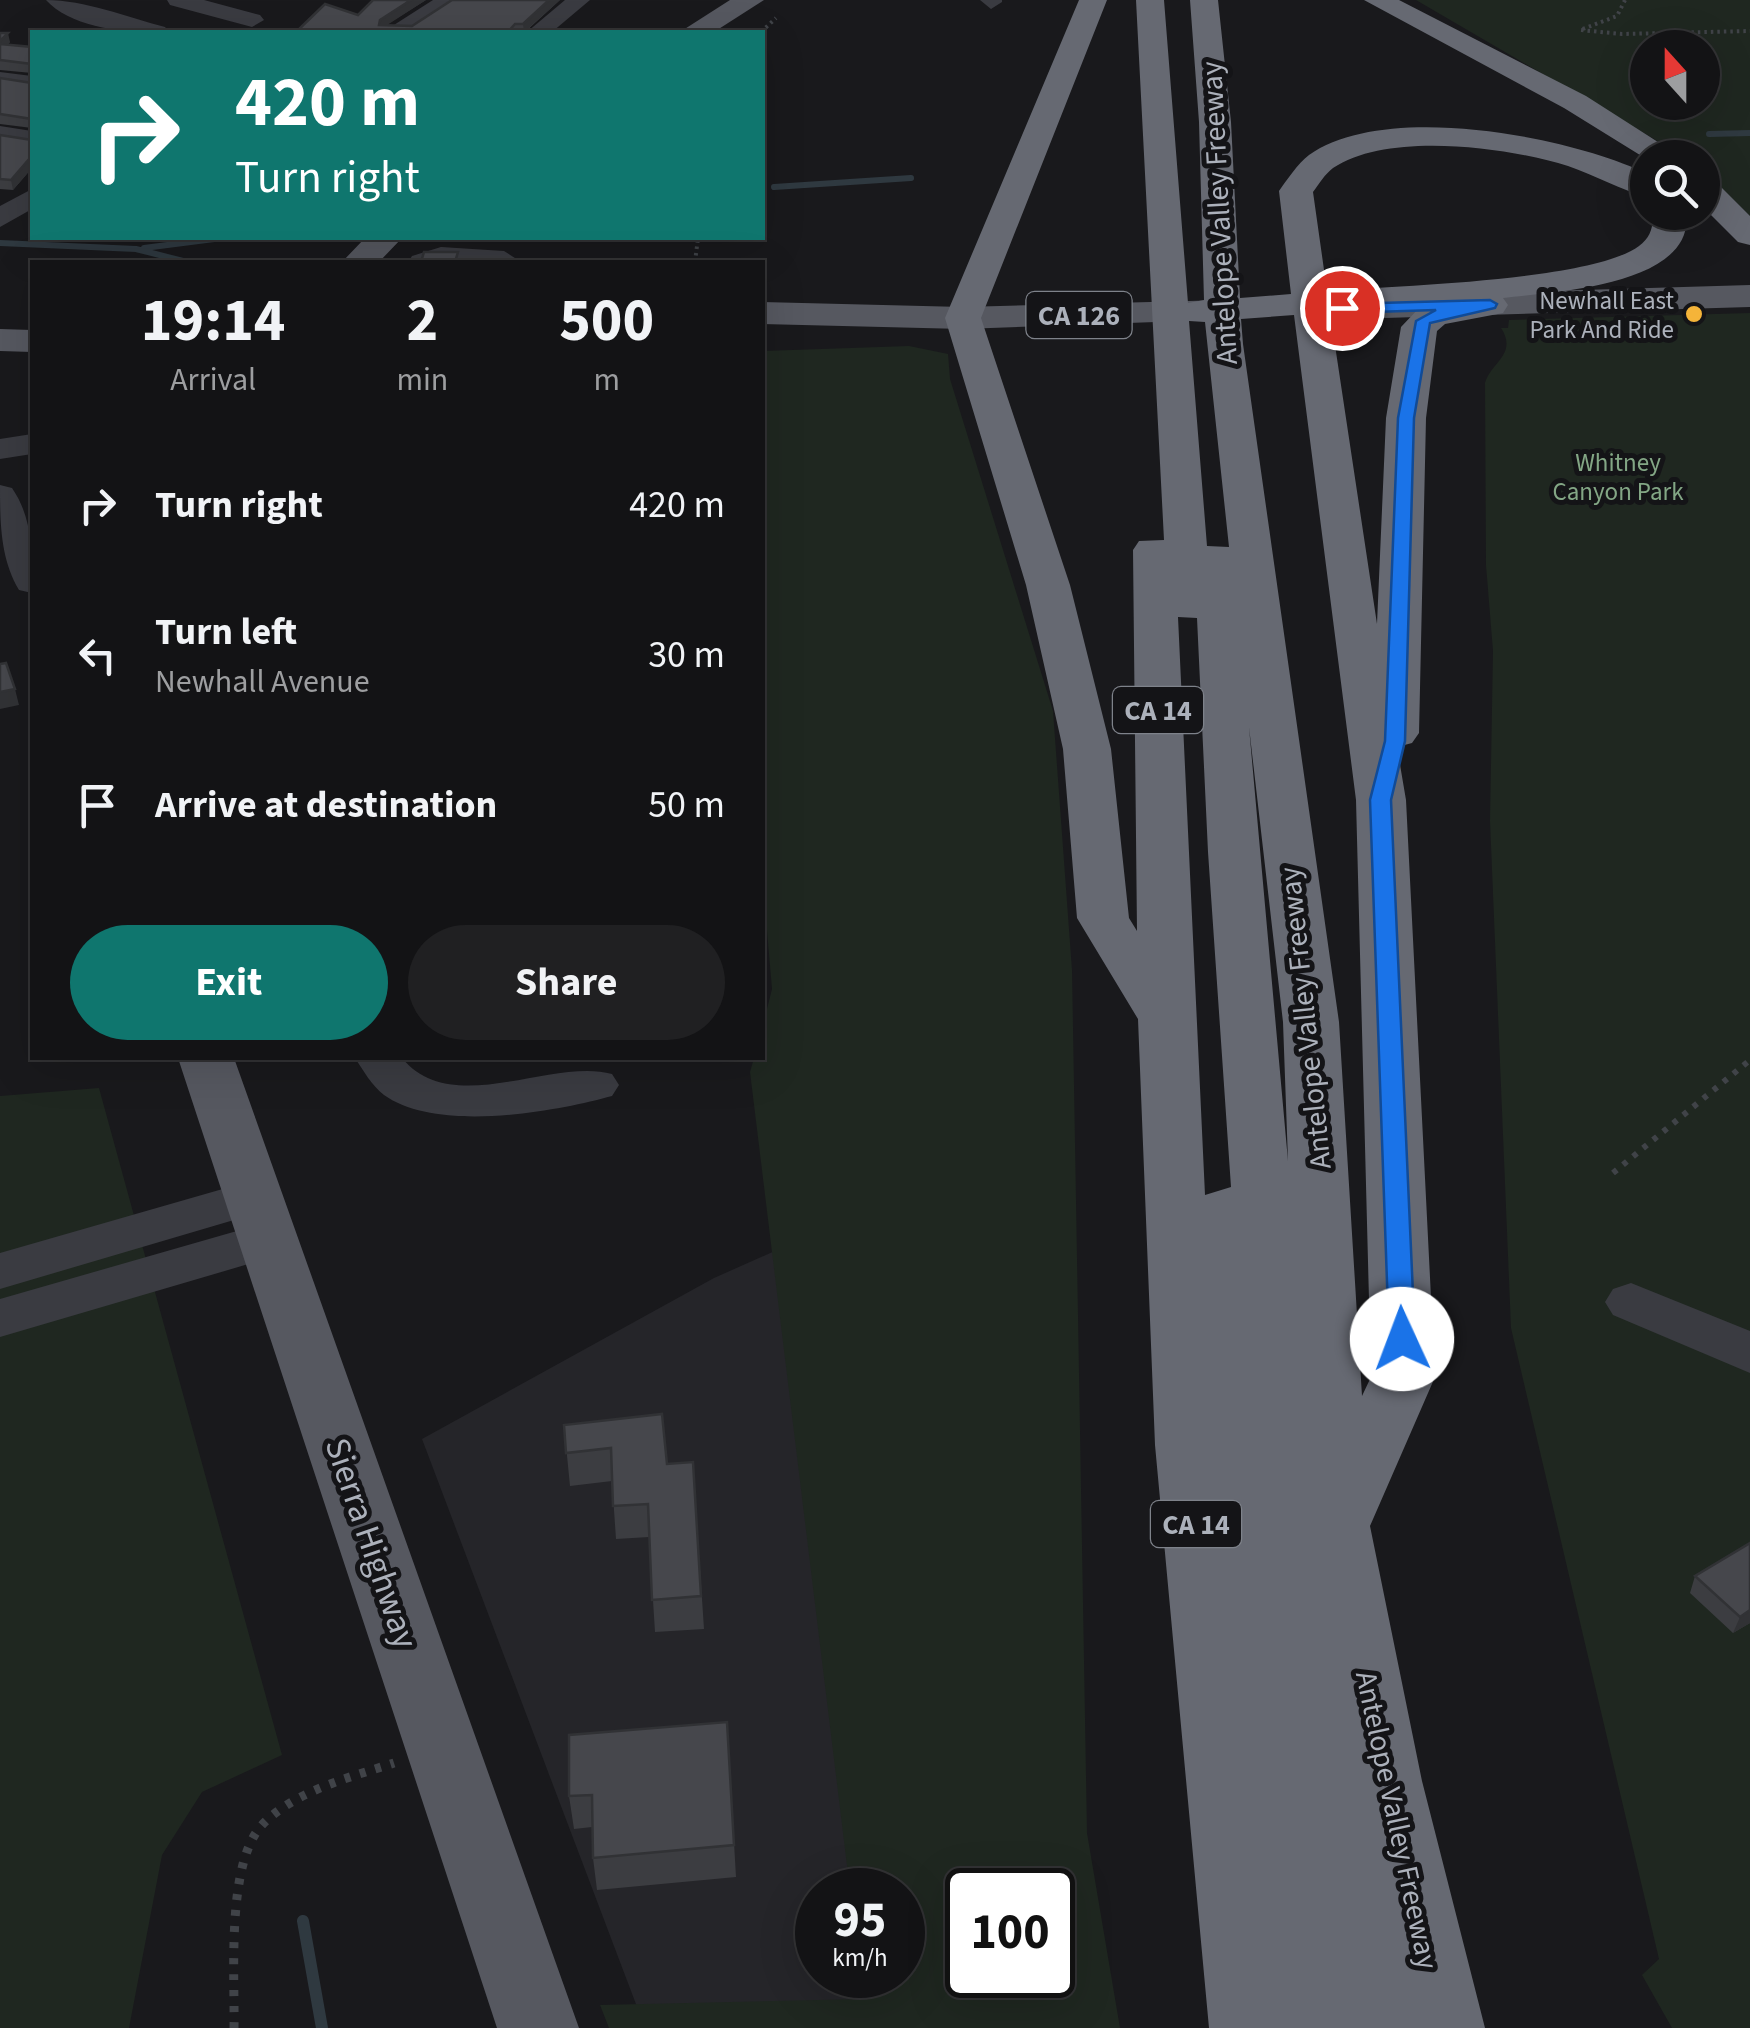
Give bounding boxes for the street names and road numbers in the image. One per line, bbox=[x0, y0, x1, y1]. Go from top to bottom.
street label: Antelope Valley Freeway bbox=[1190, 60, 1249, 366]
road number: CA 126 bbox=[1026, 292, 1132, 338]
road number: CA 14 bbox=[1113, 687, 1203, 733]
street label: Antelope Valley Freeway bbox=[1268, 865, 1343, 1171]
street label: Sierra Highway bbox=[312, 1431, 430, 1655]
road number: CA 14 bbox=[1151, 1501, 1241, 1547]
street label: Antelope Valley Freeway bbox=[1344, 1667, 1449, 1973]

